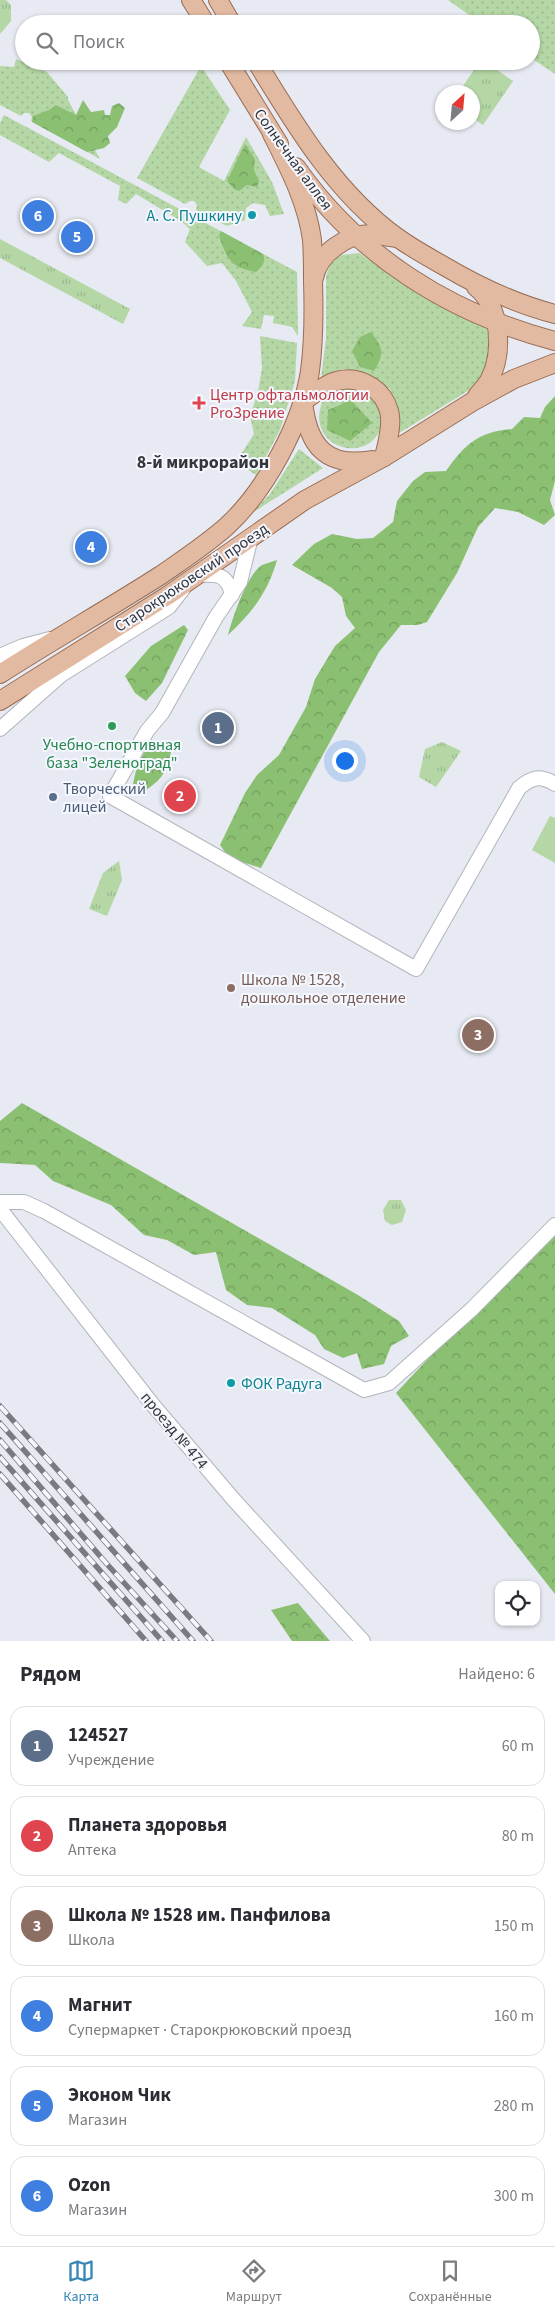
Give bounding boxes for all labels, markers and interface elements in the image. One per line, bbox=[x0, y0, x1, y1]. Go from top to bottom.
search box bbox=[15, 15, 540, 70]
icon: search bbox=[33, 29, 61, 57]
text: Поиск bbox=[73, 29, 124, 56]
north arrow bbox=[435, 85, 480, 130]
street label: Солнечная аллея bbox=[249, 104, 338, 215]
pin: 6 bbox=[22, 197, 54, 235]
place label: А. С. Пушкину bbox=[147, 205, 243, 227]
marker: А. С. Пушкину bbox=[246, 209, 258, 221]
pin: 5 bbox=[61, 218, 93, 256]
place label: Центр офтальмологии ProЗрение bbox=[210, 384, 369, 424]
marker: Центр офтальмологии ProЗрение bbox=[192, 396, 206, 410]
district label: 8-й микрорайон bbox=[137, 450, 269, 475]
street label: Старокрюковский проезд bbox=[110, 518, 273, 638]
pin: 4 bbox=[75, 528, 107, 566]
pin: 1 bbox=[202, 709, 234, 747]
marker: Учебно-спортивная база "Зеленоград" bbox=[106, 720, 118, 732]
place label: Учебно-спортивная база "Зеленоград" bbox=[43, 734, 181, 774]
your location bbox=[332, 748, 358, 774]
pin: 2 bbox=[164, 777, 196, 815]
place label: Творческий лицей bbox=[63, 778, 146, 818]
marker: Творческий лицей bbox=[47, 791, 59, 803]
place label: Школа № 1528, дошкольное отделение bbox=[241, 969, 406, 1009]
marker: Школа № 1528, дошкольное отделение bbox=[225, 982, 237, 994]
pin: 3 bbox=[462, 1016, 494, 1054]
place label: ФОК Радуга bbox=[241, 1373, 322, 1395]
marker: ФОК Радуга bbox=[225, 1377, 237, 1389]
street label: проезд № 474 bbox=[135, 1387, 213, 1474]
map controls bbox=[495, 1581, 540, 1626]
button: locate bbox=[495, 1581, 540, 1626]
text: Рядом bbox=[20, 1659, 81, 1689]
text: Найдено: 6 bbox=[458, 1663, 535, 1685]
text: 124527 bbox=[68, 1722, 128, 1749]
text: 1 bbox=[33, 1735, 41, 1757]
text: 60 m bbox=[502, 1735, 534, 1757]
text: Учреждение bbox=[68, 1749, 155, 1771]
text: Планета здоровья bbox=[68, 1812, 227, 1839]
text: 2 bbox=[33, 1825, 41, 1847]
text: 80 m bbox=[502, 1825, 534, 1847]
text: Аптека bbox=[68, 1839, 116, 1861]
text: Школа № 1528 им. Панфилова bbox=[68, 1902, 331, 1929]
text: 3 bbox=[33, 1915, 41, 1937]
text: 150 m bbox=[494, 1915, 534, 1937]
text: Школа bbox=[68, 1929, 115, 1951]
text: Магнит bbox=[68, 1992, 132, 2019]
text: 4 bbox=[33, 2005, 41, 2027]
text: 160 m bbox=[494, 2005, 534, 2027]
text: Супермаркет · Старокрюковский проезд bbox=[68, 2019, 351, 2041]
text: Эконом Чик bbox=[68, 2082, 171, 2109]
text: 5 bbox=[33, 2095, 41, 2117]
text: 280 m bbox=[494, 2095, 534, 2117]
text: Магазин bbox=[68, 2109, 127, 2131]
text: Ozon bbox=[68, 2172, 111, 2199]
text: 6 bbox=[33, 2185, 41, 2207]
text: 300 m bbox=[494, 2185, 534, 2207]
text: Магазин bbox=[68, 2199, 127, 2221]
tab: Карта bbox=[63, 2257, 99, 2307]
tab: Маршрут bbox=[226, 2257, 282, 2307]
tab: Сохранённые bbox=[409, 2257, 492, 2307]

